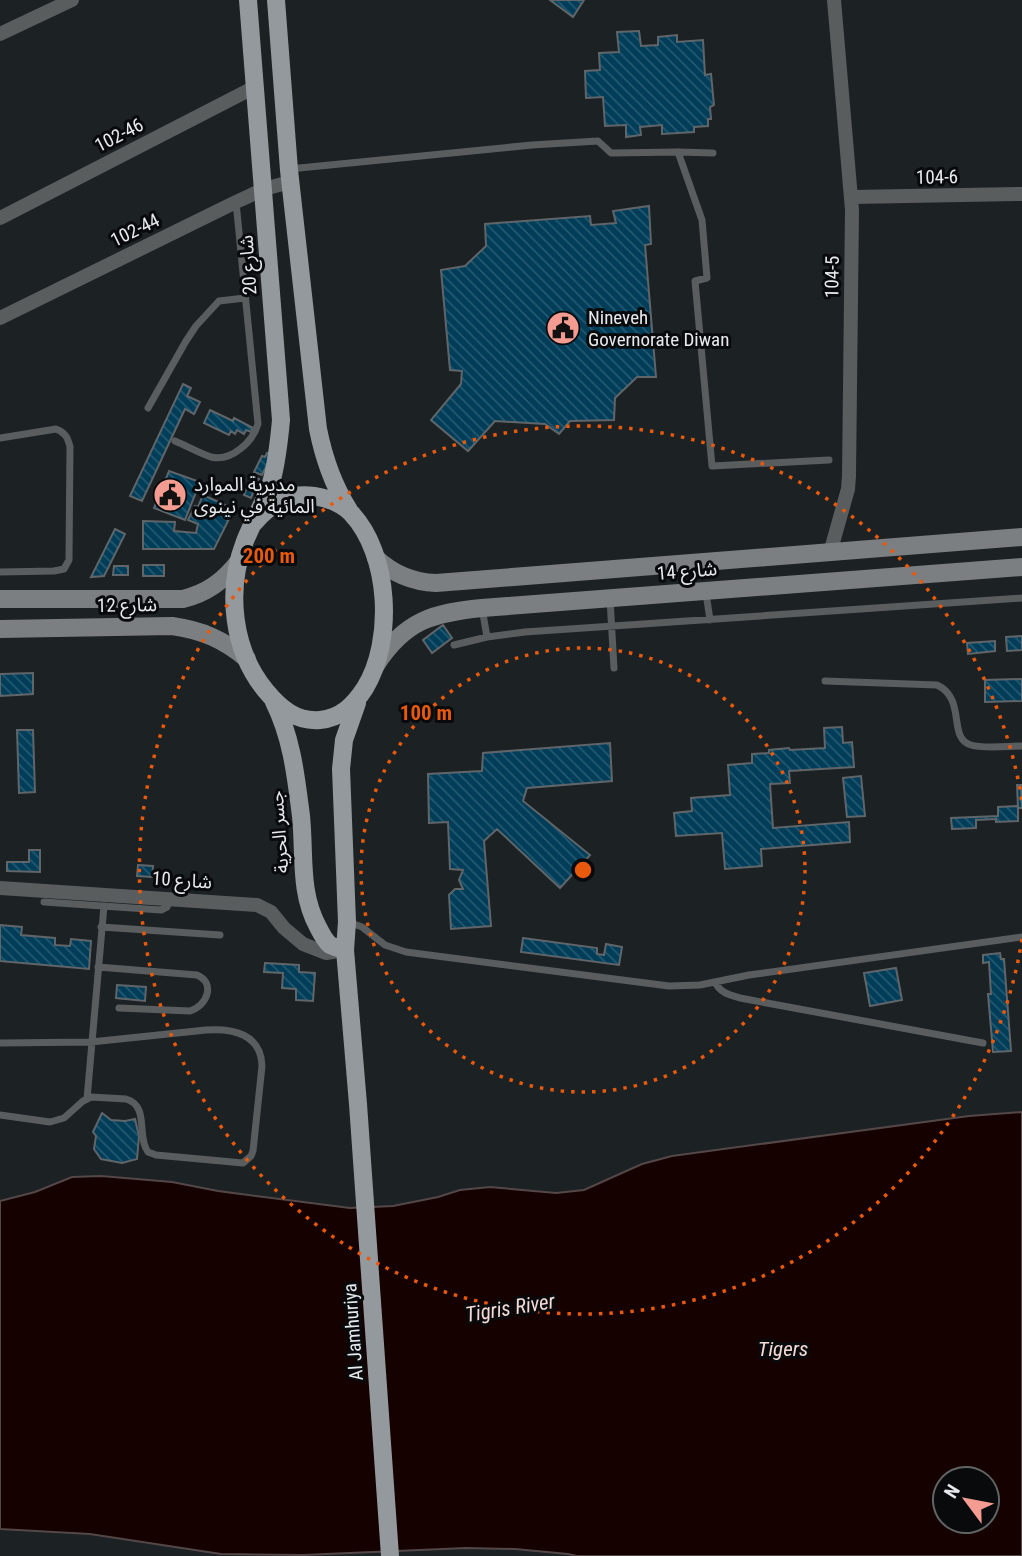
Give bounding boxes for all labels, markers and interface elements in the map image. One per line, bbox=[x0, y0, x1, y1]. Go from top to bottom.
street label: 102-46 bbox=[91, 113, 147, 157]
street label: 104-6 bbox=[916, 165, 958, 189]
street label: 102-44 bbox=[107, 208, 163, 252]
street label: شارع 20 bbox=[234, 234, 264, 296]
street label: 104-5 bbox=[820, 256, 844, 298]
place label: Nineveh Governorate Diwan bbox=[588, 306, 729, 351]
public building icon: Nineveh Governorate Diwan bbox=[544, 309, 582, 347]
place label: مديرية الموارد المائية في نينوى bbox=[194, 473, 315, 521]
public building icon: مديرية الموارد المائية في نينوى bbox=[151, 476, 189, 514]
text: 200 m bbox=[243, 544, 295, 568]
street label: شارع 14 bbox=[656, 557, 718, 587]
street label: شارع 12 bbox=[97, 593, 157, 619]
text: 100 m bbox=[400, 701, 452, 725]
street label: جسر الحرية bbox=[265, 790, 293, 874]
centre of rings bbox=[571, 858, 595, 882]
street label: شارع 10 bbox=[151, 866, 213, 896]
street label: Al Jamhuriya bbox=[338, 1282, 368, 1382]
water label: Tigris River bbox=[464, 1289, 557, 1327]
water label: Tigers bbox=[758, 1337, 808, 1361]
north arrow bbox=[931, 1465, 1001, 1535]
text: N bbox=[939, 1480, 965, 1502]

